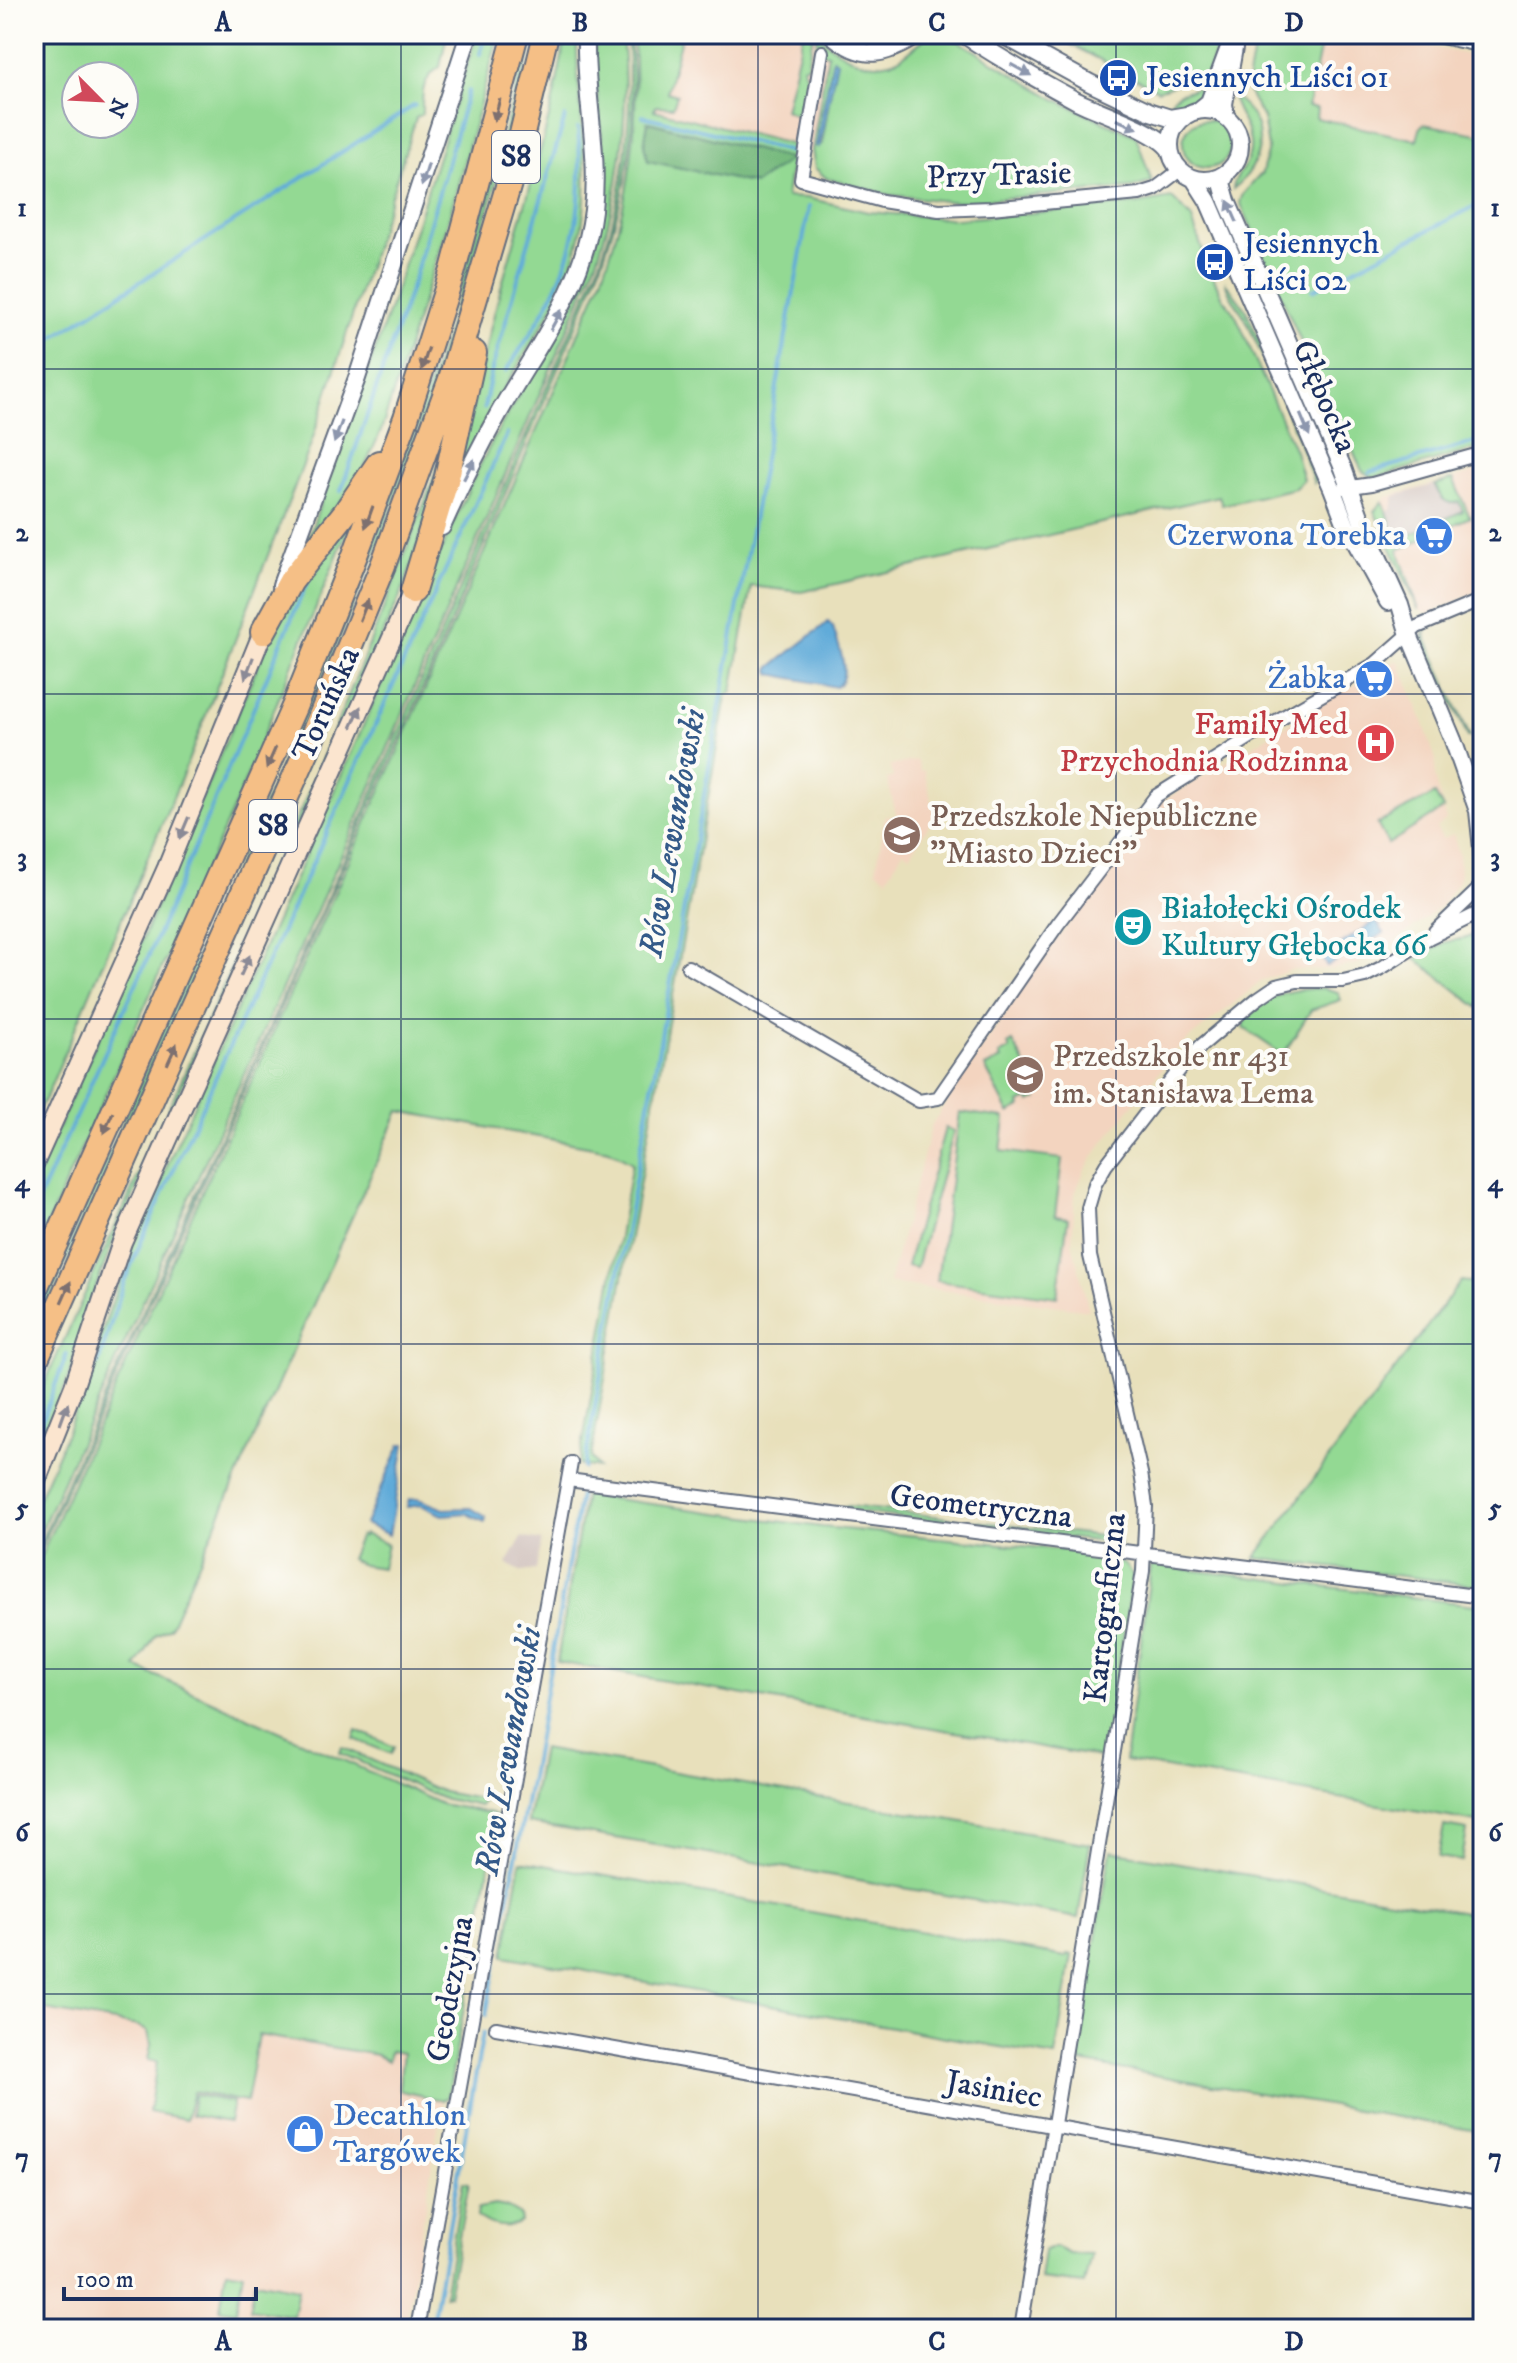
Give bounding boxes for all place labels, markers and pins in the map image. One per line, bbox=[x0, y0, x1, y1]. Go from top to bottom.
bus stop icon: Jesiennych Liści 01 bbox=[1097, 57, 1139, 99]
place label: Jesiennych Liści 01 bbox=[1143, 58, 1389, 98]
place label: Jesiennych Liści 02 bbox=[1240, 224, 1380, 301]
bus stop icon: Jesiennych Liści 02 bbox=[1194, 241, 1236, 283]
supermarket icon: Czerwona Torebka bbox=[1413, 515, 1455, 557]
place label: Czerwona Torebka bbox=[1167, 516, 1406, 556]
supermarket icon: Żabka bbox=[1353, 658, 1395, 700]
place label: Żabka bbox=[1268, 659, 1346, 699]
place label: Family Med Przychodnia Rodzinna bbox=[1060, 705, 1348, 782]
hospital icon: Family Med Przychodnia Rodzinna bbox=[1355, 722, 1397, 764]
place label: Przedszkole Niepubliczne "Miasto Dzieci" bbox=[930, 797, 1257, 874]
school or university icon: Przedszkole Niepubliczne "Miasto Dzieci" bbox=[881, 814, 923, 856]
place label: Białołęcki Ośrodek Kultury Głębocka 66 bbox=[1161, 889, 1428, 966]
theatre icon: Białołęcki Ośrodek Kultury Głębocka 66 bbox=[1112, 906, 1154, 948]
place label: Przedszkole nr 431 im. Stanisława Lema bbox=[1053, 1037, 1314, 1114]
school or university icon: Przedszkole nr 431 im. Stanisława Lema bbox=[1004, 1054, 1046, 1096]
place label: Decathlon Targówek bbox=[333, 2096, 467, 2173]
shop icon: Decathlon Targówek bbox=[284, 2113, 326, 2155]

